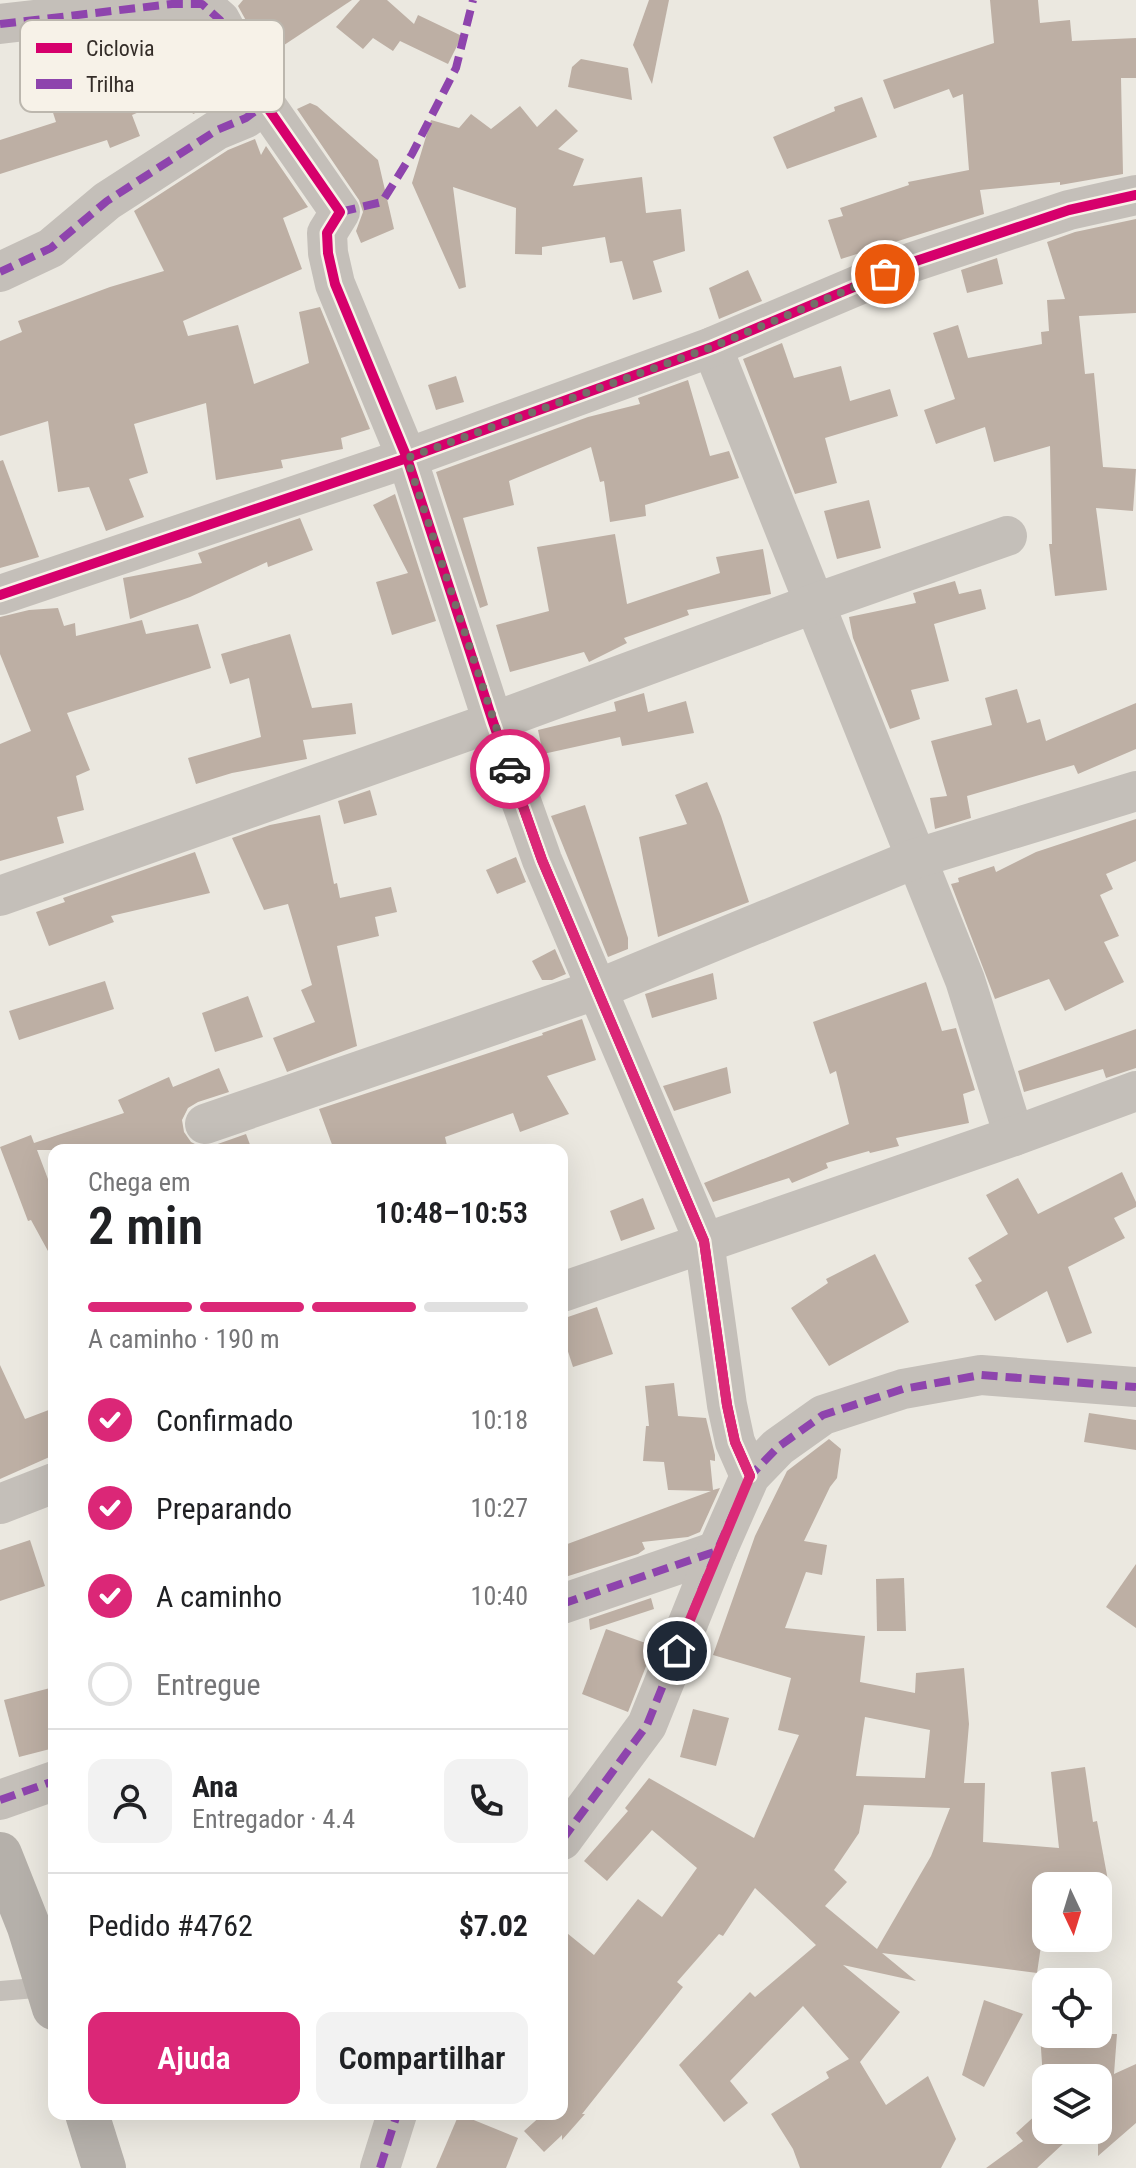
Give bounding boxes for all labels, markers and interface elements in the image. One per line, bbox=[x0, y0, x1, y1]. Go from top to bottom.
legend bbox=[20, 20, 284, 112]
text: Ciclovia bbox=[86, 36, 155, 61]
text: Trilha bbox=[86, 72, 135, 97]
pin bbox=[851, 240, 919, 308]
icon: bag bbox=[863, 252, 907, 296]
courier bbox=[470, 729, 550, 809]
icon: car bbox=[488, 747, 532, 791]
text: Chega em bbox=[88, 1167, 191, 1197]
text: 10:48–10:53 bbox=[375, 1195, 528, 1230]
text: 2 min bbox=[88, 1196, 203, 1257]
text: A caminho · 190 m bbox=[88, 1324, 279, 1354]
icon: check bbox=[88, 1398, 132, 1442]
text: Confirmado bbox=[156, 1403, 293, 1438]
text: 10:18 bbox=[471, 1405, 528, 1435]
icon: check bbox=[88, 1486, 132, 1530]
text: Preparando bbox=[156, 1491, 292, 1526]
text: 10:27 bbox=[471, 1493, 528, 1523]
icon: check bbox=[88, 1574, 132, 1618]
text: A caminho bbox=[156, 1579, 282, 1614]
text: 10:40 bbox=[471, 1581, 528, 1611]
pin bbox=[643, 1617, 711, 1685]
icon: home bbox=[655, 1629, 699, 1673]
text: Entregue bbox=[156, 1667, 261, 1702]
button: person bbox=[88, 1759, 172, 1843]
button: phone bbox=[444, 1759, 528, 1843]
text: Ana bbox=[192, 1769, 238, 1804]
text: Entregador · 4.4 bbox=[192, 1804, 355, 1834]
north arrow bbox=[1032, 1872, 1112, 1952]
map controls bbox=[1032, 1872, 1112, 2144]
text: Pedido #4762 bbox=[88, 1908, 253, 1943]
text: $7.02 bbox=[459, 1908, 528, 1943]
button: locate bbox=[1032, 1968, 1112, 2048]
button: Ajuda bbox=[88, 2012, 300, 2104]
button: Compartilhar bbox=[316, 2012, 528, 2104]
button: layers bbox=[1032, 2064, 1112, 2144]

